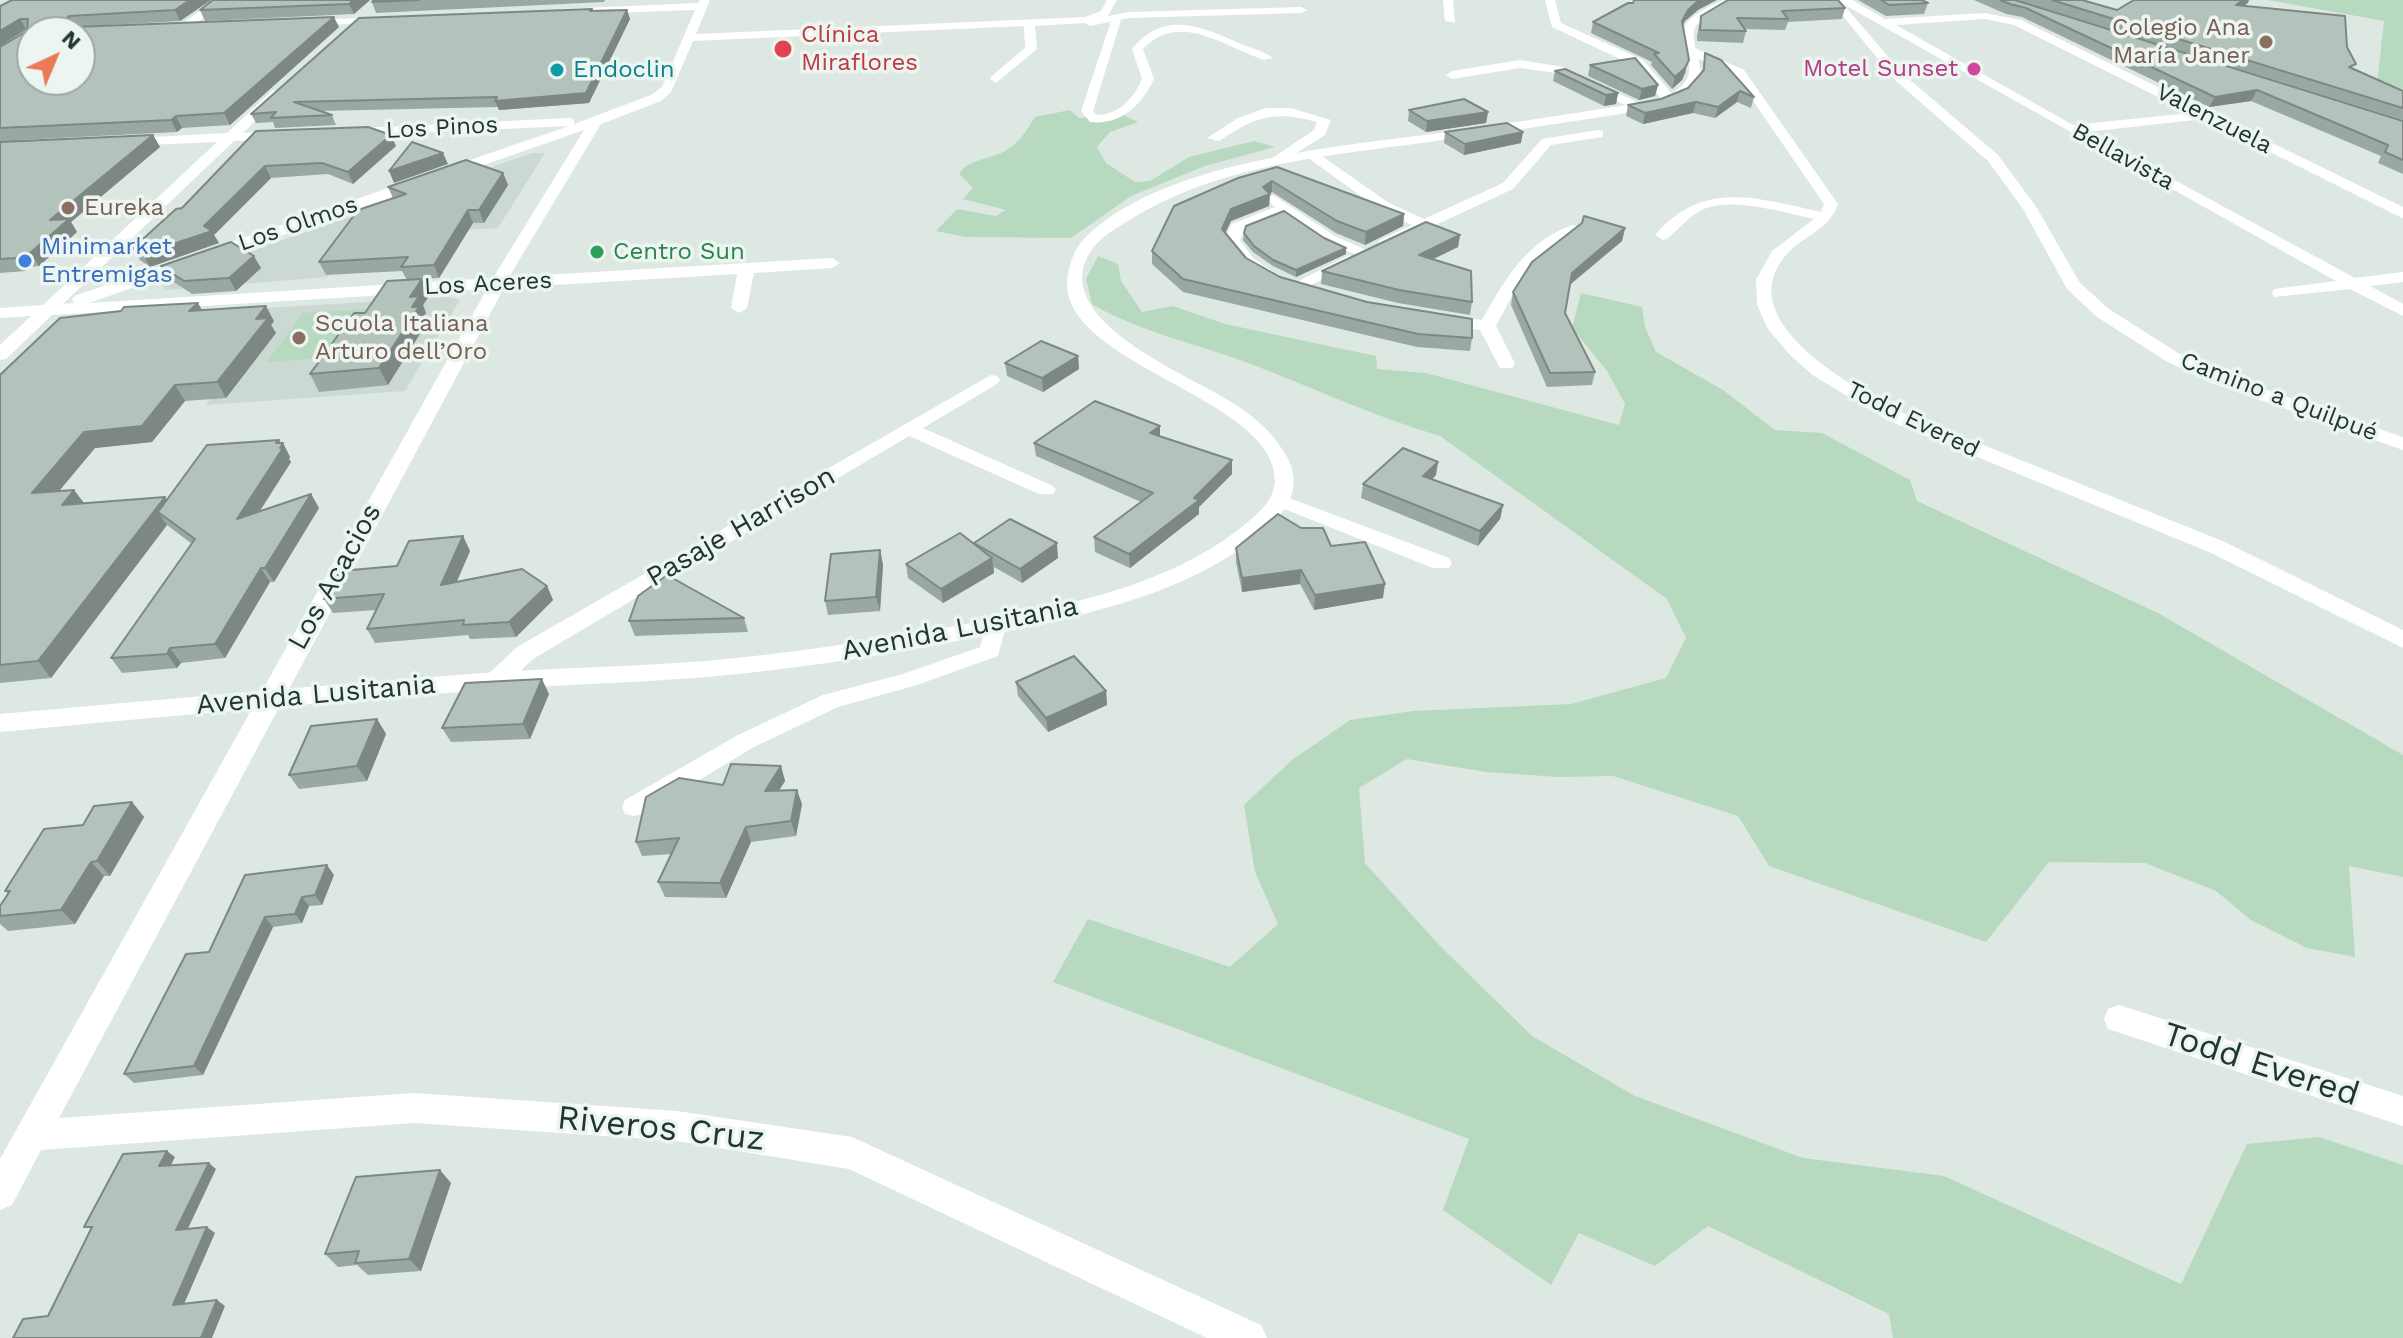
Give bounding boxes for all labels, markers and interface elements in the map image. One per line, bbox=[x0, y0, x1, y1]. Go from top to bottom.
place label: Colegio Ana María Janer bbox=[2112, 14, 2250, 70]
north arrow bbox=[16, 16, 96, 96]
place label: Clínica Miraflores bbox=[801, 21, 918, 77]
text: N bbox=[57, 25, 86, 54]
marker: Colegio Ana María Janer bbox=[2257, 33, 2275, 51]
marker: Clínica Miraflores bbox=[772, 38, 794, 60]
place label: Motel Sunset bbox=[1803, 55, 1958, 83]
place label: Endoclin bbox=[573, 56, 675, 84]
marker: Motel Sunset bbox=[1965, 60, 1983, 78]
marker: Endoclin bbox=[548, 61, 566, 79]
street label: Valenzuela bbox=[2151, 78, 2277, 160]
street label: Los Pinos bbox=[385, 111, 499, 145]
street label: Bellavista bbox=[2067, 117, 2179, 197]
street label: Los Olmos bbox=[234, 190, 362, 258]
place label: Eureka bbox=[84, 194, 164, 222]
marker: Eureka bbox=[59, 199, 77, 217]
place label: Minimarket Entremigas bbox=[41, 233, 173, 289]
place label: Centro Sun bbox=[613, 238, 745, 266]
marker: Centro Sun bbox=[588, 243, 606, 261]
marker: Minimarket Entremigas bbox=[16, 252, 34, 270]
street label: Los Aceres bbox=[423, 266, 553, 302]
place label: Scuola Italiana Arturo dell’Oro bbox=[315, 310, 489, 366]
marker: Scuola Italiana Arturo dell’Oro bbox=[290, 329, 308, 347]
street label: Camino a Quilpué bbox=[2176, 346, 2382, 448]
street label: Todd Evered bbox=[1842, 376, 1984, 464]
street label: Pasaje Harrison bbox=[641, 459, 841, 595]
street label: Los Acacios bbox=[281, 498, 389, 656]
street label: Avenida Lusitania bbox=[839, 590, 1081, 668]
street label: Avenida Lusitania bbox=[195, 668, 437, 722]
street label: Todd Evered bbox=[2158, 1014, 2364, 1116]
street label: Riveros Cruz bbox=[555, 1098, 767, 1160]

